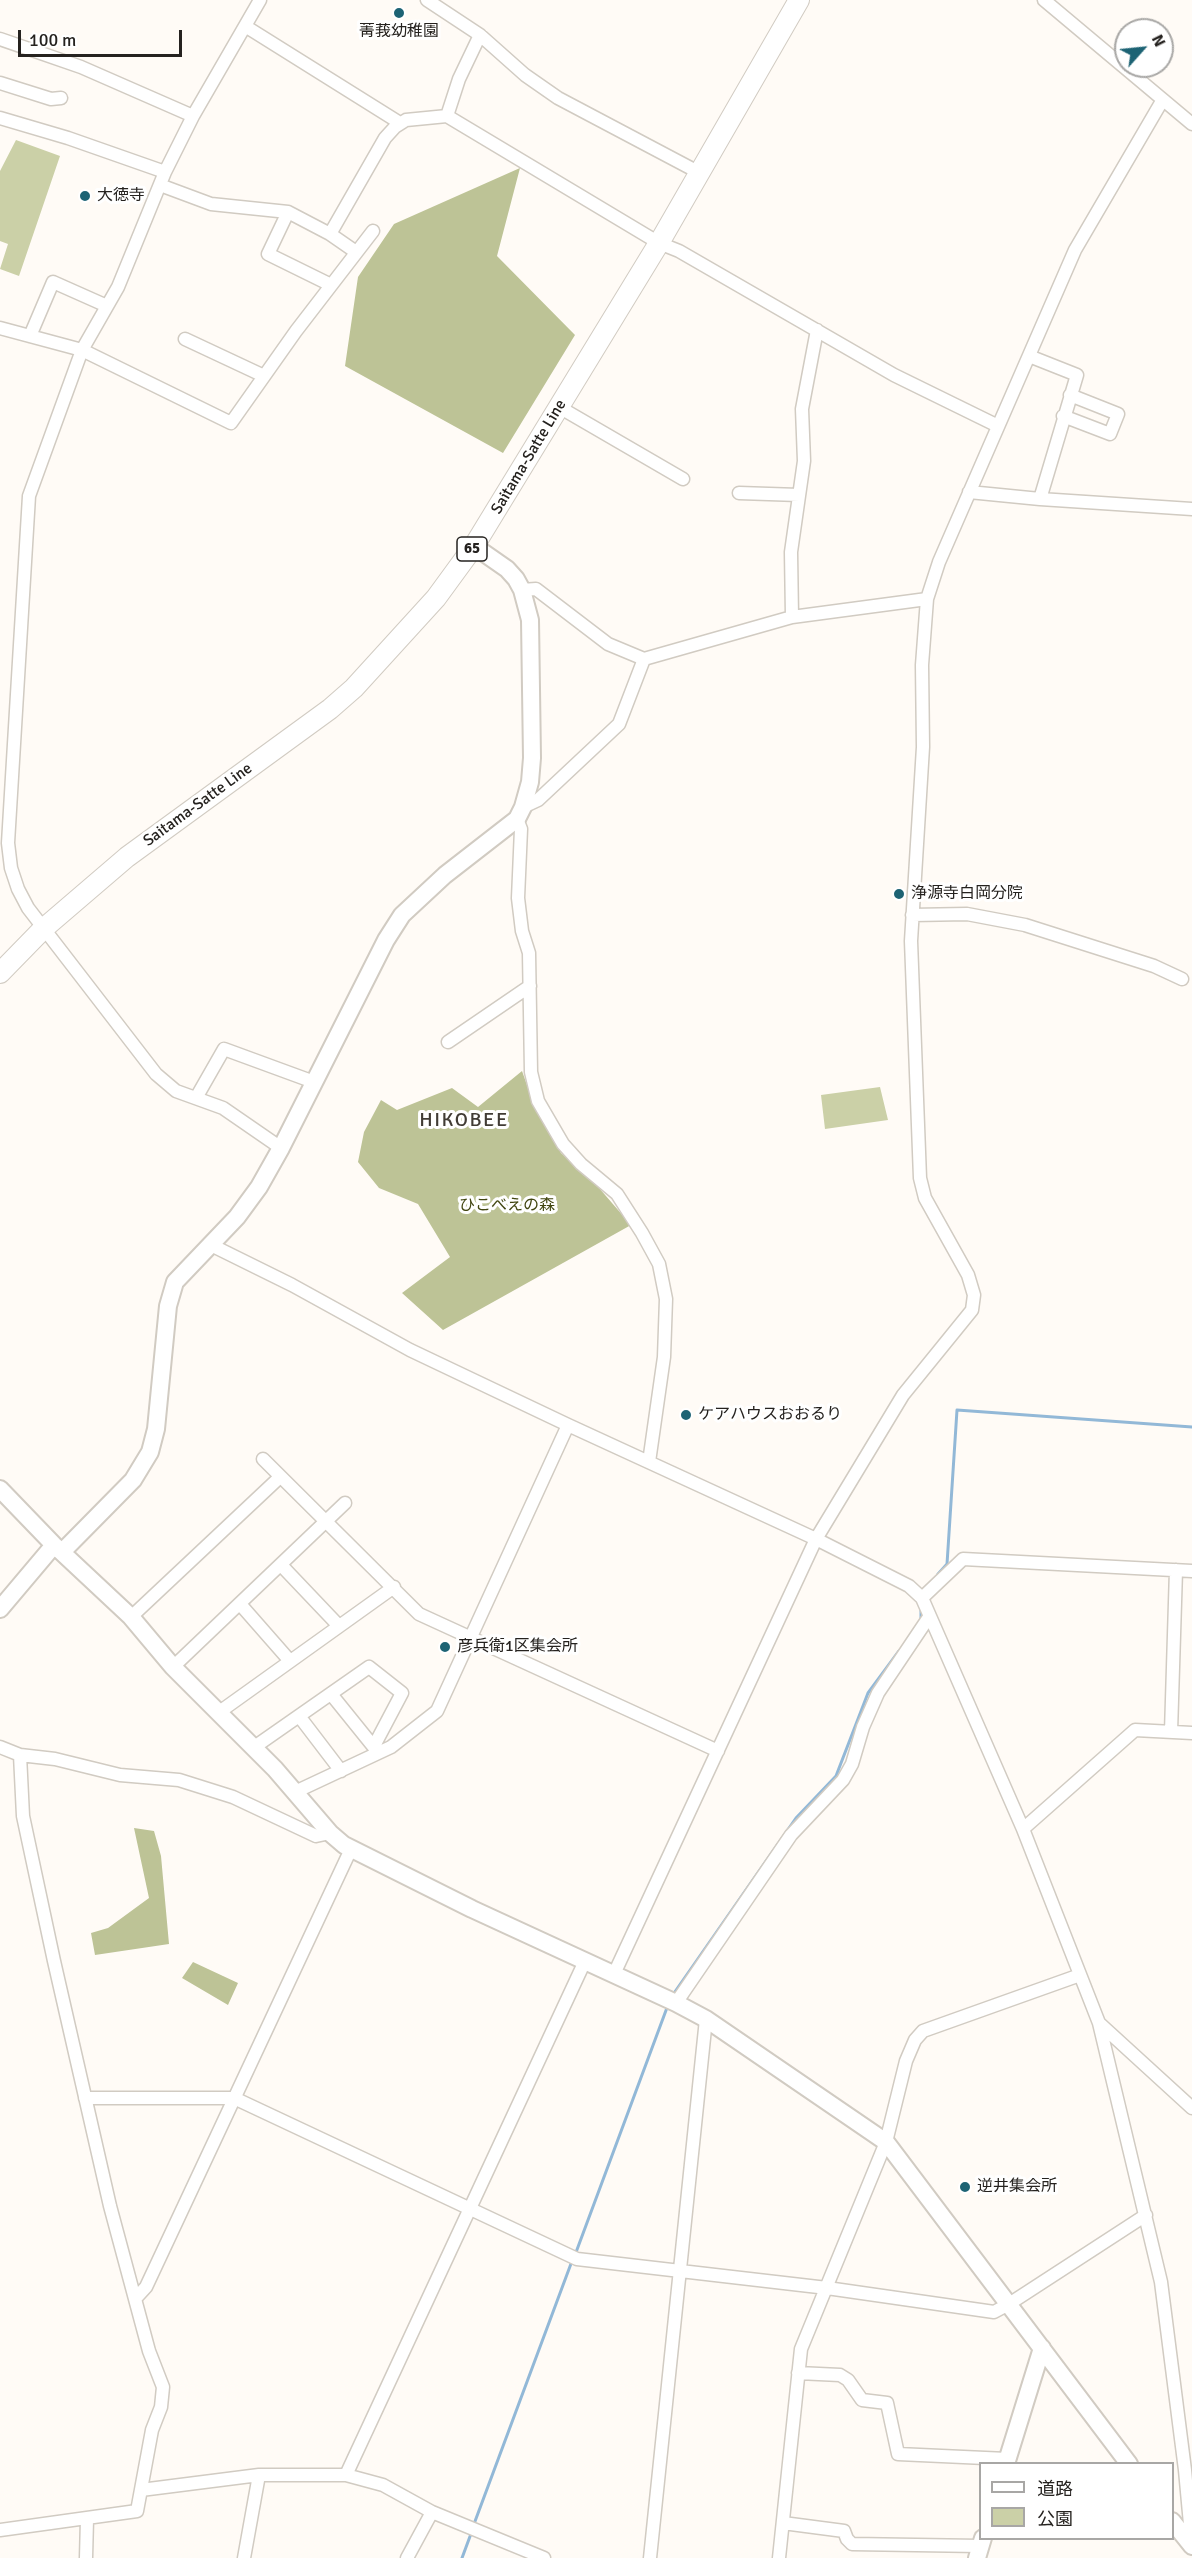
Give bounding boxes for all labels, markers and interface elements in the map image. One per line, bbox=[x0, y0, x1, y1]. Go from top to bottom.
marker: 菁莪幼稚園 bbox=[392, 6, 406, 20]
scale bar bbox=[21, 18, 184, 56]
north arrow bbox=[1114, 18, 1174, 78]
place label: 菁莪幼稚園 bbox=[359, 22, 439, 42]
text: 100 m bbox=[29, 29, 76, 51]
text: N bbox=[1147, 31, 1170, 50]
place label: 大徳寺 bbox=[97, 186, 145, 206]
marker: 大徳寺 bbox=[78, 189, 92, 203]
street label: Saitama-Satte Line bbox=[487, 396, 571, 518]
road number: 65 bbox=[457, 537, 487, 561]
street label: Saitama-Satte Line bbox=[140, 759, 256, 851]
place label: 浄源寺白岡分院 bbox=[911, 884, 1023, 904]
marker: 浄源寺白岡分院 bbox=[892, 887, 906, 901]
district label: HIKOBEE bbox=[419, 1109, 509, 1133]
park label: ひこべえの森 bbox=[459, 1196, 555, 1216]
place label: ケアハウスおおるり bbox=[698, 1405, 842, 1425]
marker: ケアハウスおおるり bbox=[679, 1408, 693, 1422]
place label: 彦兵衛1区集会所 bbox=[457, 1637, 578, 1657]
marker: 彦兵衛1区集会所 bbox=[438, 1640, 452, 1654]
place label: 逆井集会所 bbox=[977, 2177, 1057, 2197]
marker: 逆井集会所 bbox=[958, 2180, 972, 2194]
legend bbox=[979, 2462, 1174, 2540]
text: 道路 bbox=[1037, 2478, 1073, 2500]
text: 公園 bbox=[1037, 2508, 1073, 2530]

